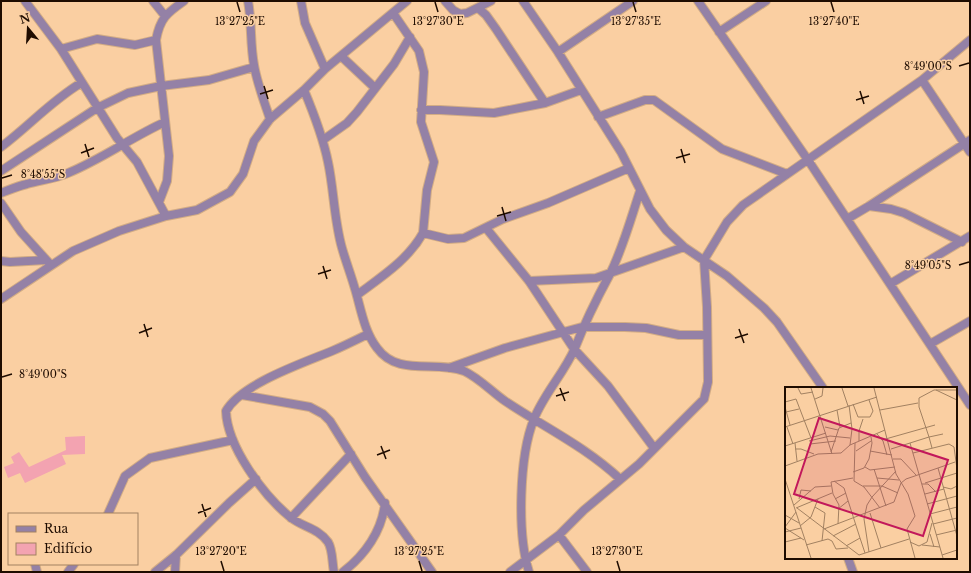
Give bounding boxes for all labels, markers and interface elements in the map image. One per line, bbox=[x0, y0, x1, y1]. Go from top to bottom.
north arrow bbox=[8, 8, 48, 48]
text: N bbox=[18, 10, 33, 27]
text: 13°27'25"E bbox=[215, 15, 265, 28]
text: 13°27'30"E bbox=[412, 15, 464, 28]
text: 13°27'35"E bbox=[611, 15, 661, 28]
text: 13°27'40"E bbox=[809, 15, 859, 28]
text: 8°49'00"S bbox=[904, 60, 952, 73]
text: 8°48'55"S bbox=[21, 168, 65, 181]
text: 8°49'05"S bbox=[905, 259, 951, 272]
text: 8°49'00"S bbox=[19, 368, 67, 381]
inset map bbox=[785, 387, 957, 559]
legend bbox=[8, 513, 138, 565]
text: Rua bbox=[44, 521, 68, 536]
text: Edifício bbox=[44, 541, 92, 556]
text: 13°27'20"E bbox=[195, 545, 247, 558]
text: 13°27'25"E bbox=[394, 545, 444, 558]
text: 13°27'30"E bbox=[591, 545, 643, 558]

